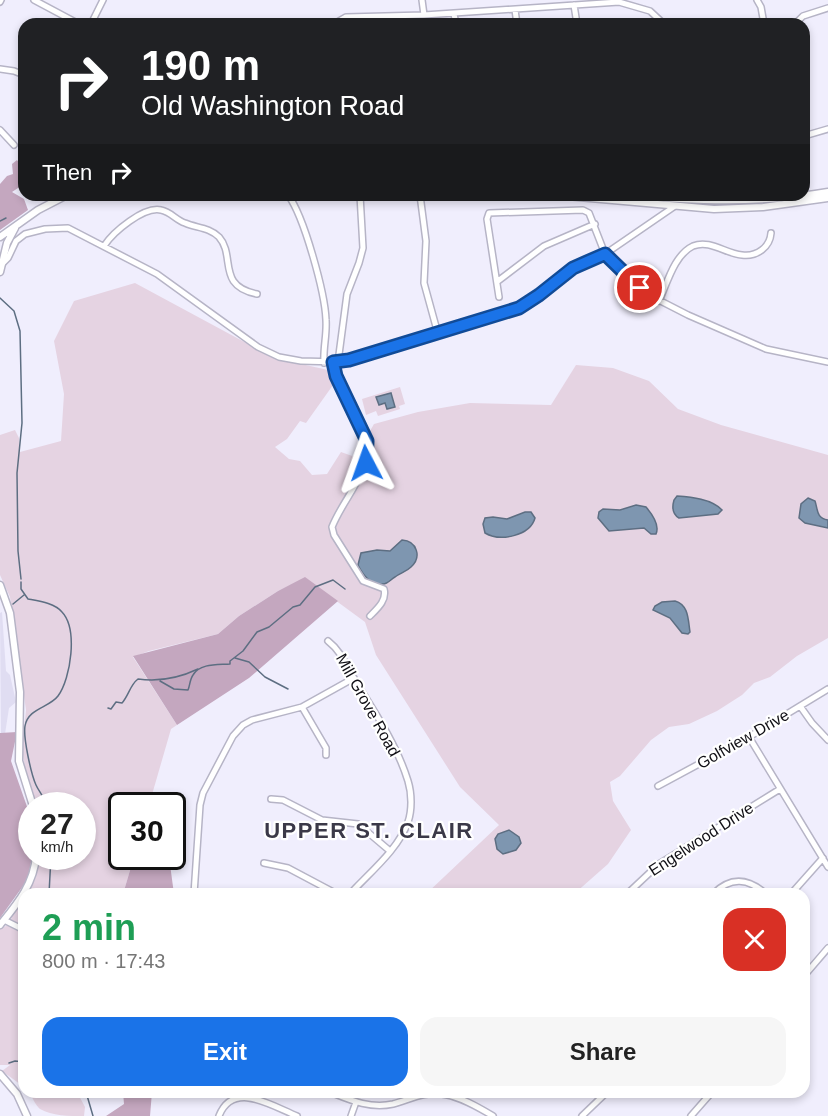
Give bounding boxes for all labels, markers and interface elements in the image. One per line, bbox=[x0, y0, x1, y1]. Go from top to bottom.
icon: right bbox=[42, 42, 120, 120]
text: 190 m bbox=[141, 42, 260, 89]
text: Old Washington Road bbox=[141, 91, 404, 121]
icon: right bbox=[104, 156, 137, 189]
text: Then bbox=[42, 160, 92, 185]
pin bbox=[614, 262, 665, 313]
icon: arrive bbox=[623, 271, 656, 304]
position arrow bbox=[334, 431, 398, 495]
street label: Mill Grove Road bbox=[333, 651, 403, 759]
street label: Golfview Drive bbox=[694, 706, 792, 772]
speed limit sign: 30 bbox=[108, 792, 186, 870]
street label: Engelwood Drive bbox=[646, 799, 756, 879]
text: 27 bbox=[40, 807, 74, 840]
district label: UPPER ST. CLAIR bbox=[264, 818, 474, 843]
text: km/h bbox=[41, 838, 73, 855]
text: 2 min bbox=[42, 907, 136, 948]
button: close bbox=[723, 908, 786, 971]
text: 800 m · 17:43 bbox=[42, 950, 165, 972]
button: Exit bbox=[42, 1017, 408, 1086]
button: Share bbox=[420, 1017, 786, 1086]

